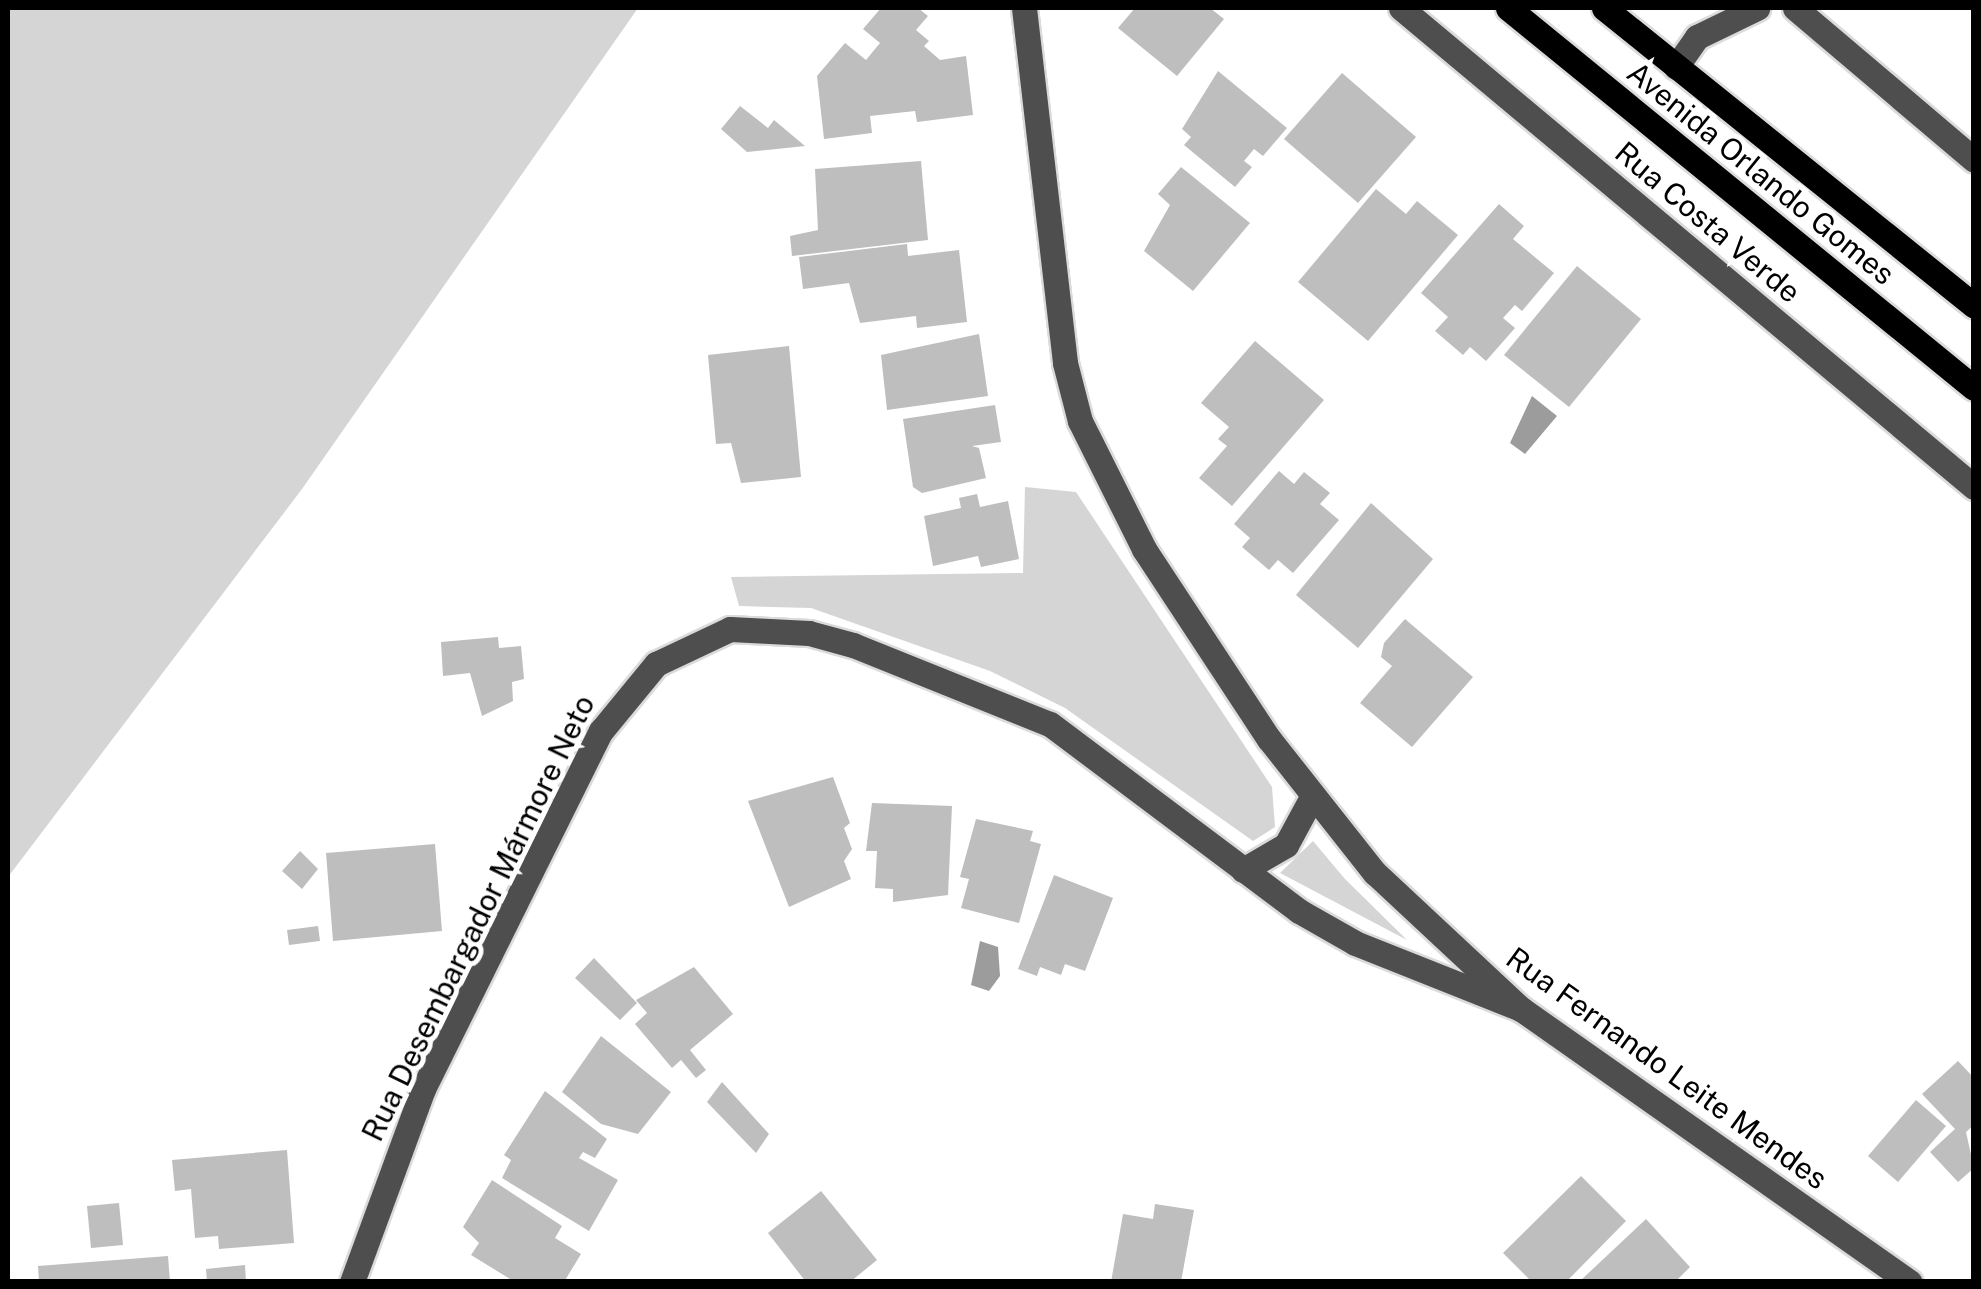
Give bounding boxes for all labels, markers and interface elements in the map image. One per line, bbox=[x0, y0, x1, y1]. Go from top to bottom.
street label: Avenida Orlando Gomes bbox=[1620, 54, 1902, 292]
street label: Rua Costa Verde bbox=[1608, 134, 1808, 310]
street label: Rua Desembargador Mármore Neto bbox=[354, 689, 602, 1147]
street label: Rua Fernando Leite Mendes bbox=[1499, 939, 1835, 1197]

